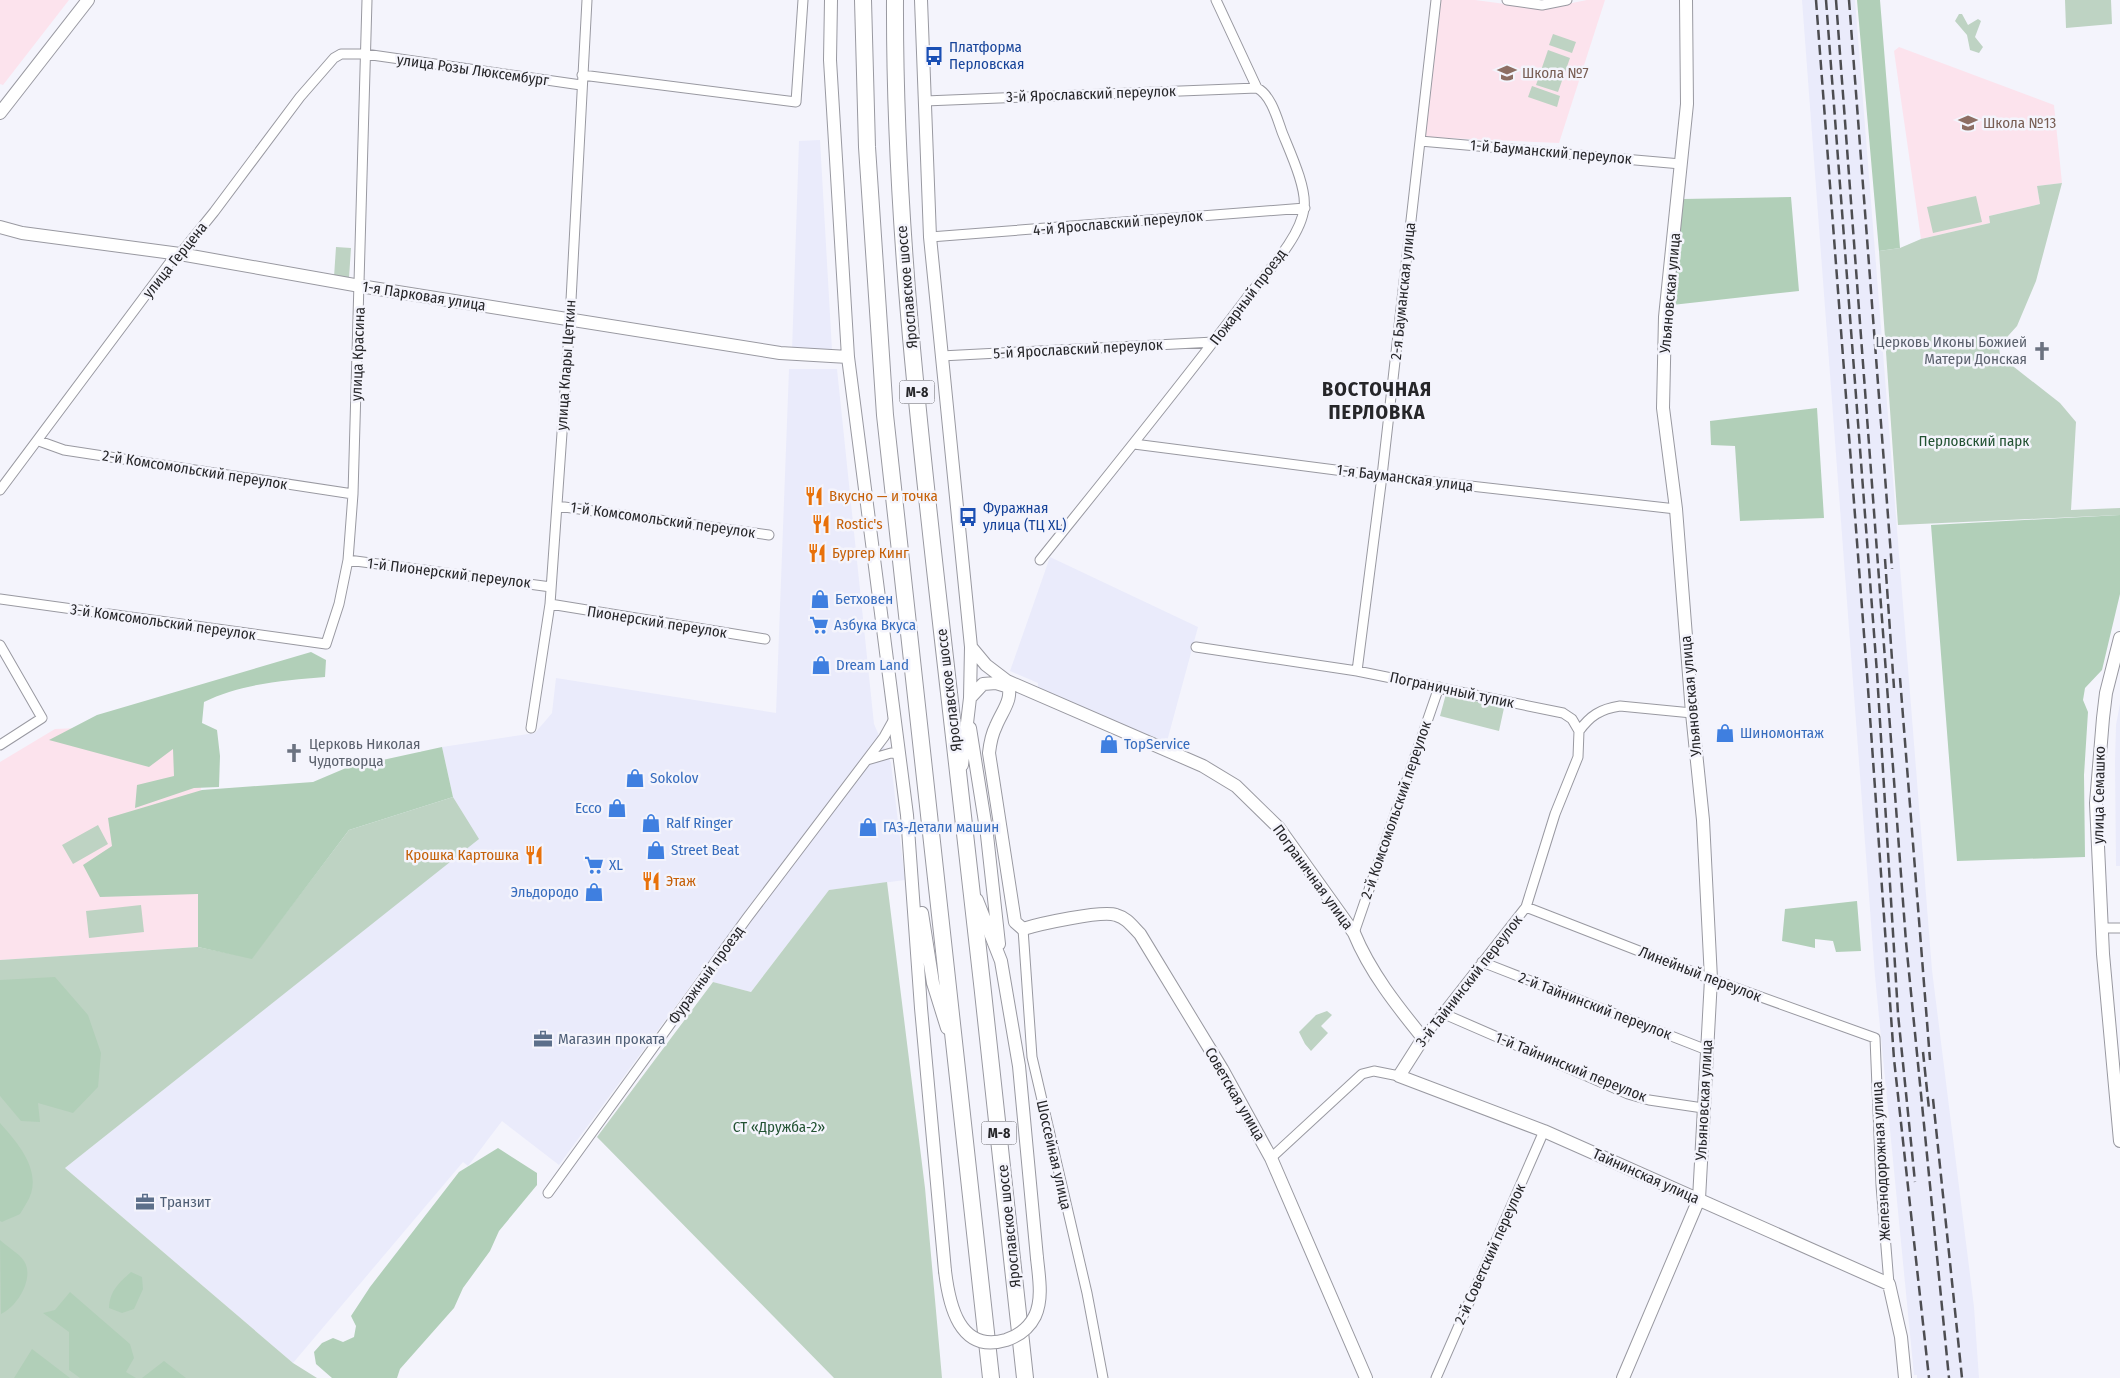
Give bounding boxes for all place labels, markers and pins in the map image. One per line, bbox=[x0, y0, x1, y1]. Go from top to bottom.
place label: Платформа Перловская bbox=[949, 38, 1024, 73]
bus stop icon: Платформа Перловская bbox=[923, 45, 945, 67]
school or university icon: Школа №7 bbox=[1496, 62, 1518, 84]
place label: Школа №7 bbox=[1522, 64, 1589, 82]
school or university icon: Школа №13 bbox=[1957, 112, 1979, 134]
place label: Школа №13 bbox=[1983, 114, 2057, 132]
place label: Церковь Иконы Божией Матери Донская bbox=[1876, 333, 2027, 368]
church icon: Церковь Иконы Божией Матери Донская bbox=[2031, 340, 2053, 362]
restaurant icon: Вкусно — и точка bbox=[803, 485, 825, 507]
place label: Вкусно — и точка bbox=[829, 487, 938, 505]
place label: Фуражная улица (ТЦ XL) bbox=[983, 499, 1066, 534]
bus stop icon: Фуражная улица (ТЦ XL) bbox=[957, 506, 979, 528]
restaurant icon: Rostic's bbox=[810, 513, 832, 535]
place label: Rostic's bbox=[836, 515, 883, 533]
restaurant icon: Бургер Кинг bbox=[806, 542, 828, 564]
place label: Бургер Кинг bbox=[832, 544, 909, 562]
shop icon: Бетховен bbox=[809, 588, 831, 610]
place label: Бетховен bbox=[835, 590, 893, 608]
supermarket icon: Азбука Вкуса bbox=[808, 614, 830, 636]
place label: Азбука Вкуса bbox=[834, 616, 916, 634]
shop icon: Dream Land bbox=[810, 654, 832, 676]
place label: Dream Land bbox=[836, 656, 909, 674]
shop icon: Шиномонтаж bbox=[1714, 722, 1736, 744]
place label: Шиномонтаж bbox=[1740, 724, 1824, 742]
shop icon: TopService bbox=[1098, 733, 1120, 755]
place label: Церковь Николая Чудотворца bbox=[309, 735, 421, 770]
place label: TopService bbox=[1124, 735, 1190, 753]
church icon: Церковь Николая Чудотворца bbox=[283, 742, 305, 764]
shop icon: Sokolov bbox=[624, 767, 646, 789]
place label: Sokolov bbox=[650, 769, 699, 787]
shop icon: Ecco bbox=[606, 797, 628, 819]
place label: Ecco bbox=[575, 799, 602, 817]
shop icon: Ralf Ringer bbox=[640, 812, 662, 834]
place label: Ralf Ringer bbox=[666, 814, 733, 832]
shop icon: ГАЗ-Детали машин bbox=[857, 816, 879, 838]
place label: ГАЗ-Детали машин bbox=[883, 818, 999, 836]
shop icon: Street Beat bbox=[645, 839, 667, 861]
place label: Street Beat bbox=[671, 841, 739, 859]
restaurant icon: Крошка Картошка bbox=[523, 844, 545, 866]
place label: Крошка Картошка bbox=[405, 846, 519, 864]
supermarket icon: XL bbox=[583, 854, 605, 876]
place label: XL bbox=[609, 856, 623, 874]
restaurant icon: Этаж bbox=[640, 870, 662, 892]
place label: Этаж bbox=[666, 872, 696, 890]
shop icon: Эльдородо bbox=[583, 881, 605, 903]
place label: Эльдородо bbox=[511, 883, 579, 901]
office icon: Магазин проката bbox=[532, 1028, 554, 1050]
place label: Магазин проката bbox=[558, 1030, 665, 1048]
office icon: Транзит bbox=[134, 1191, 156, 1213]
place label: Транзит bbox=[160, 1193, 212, 1211]

